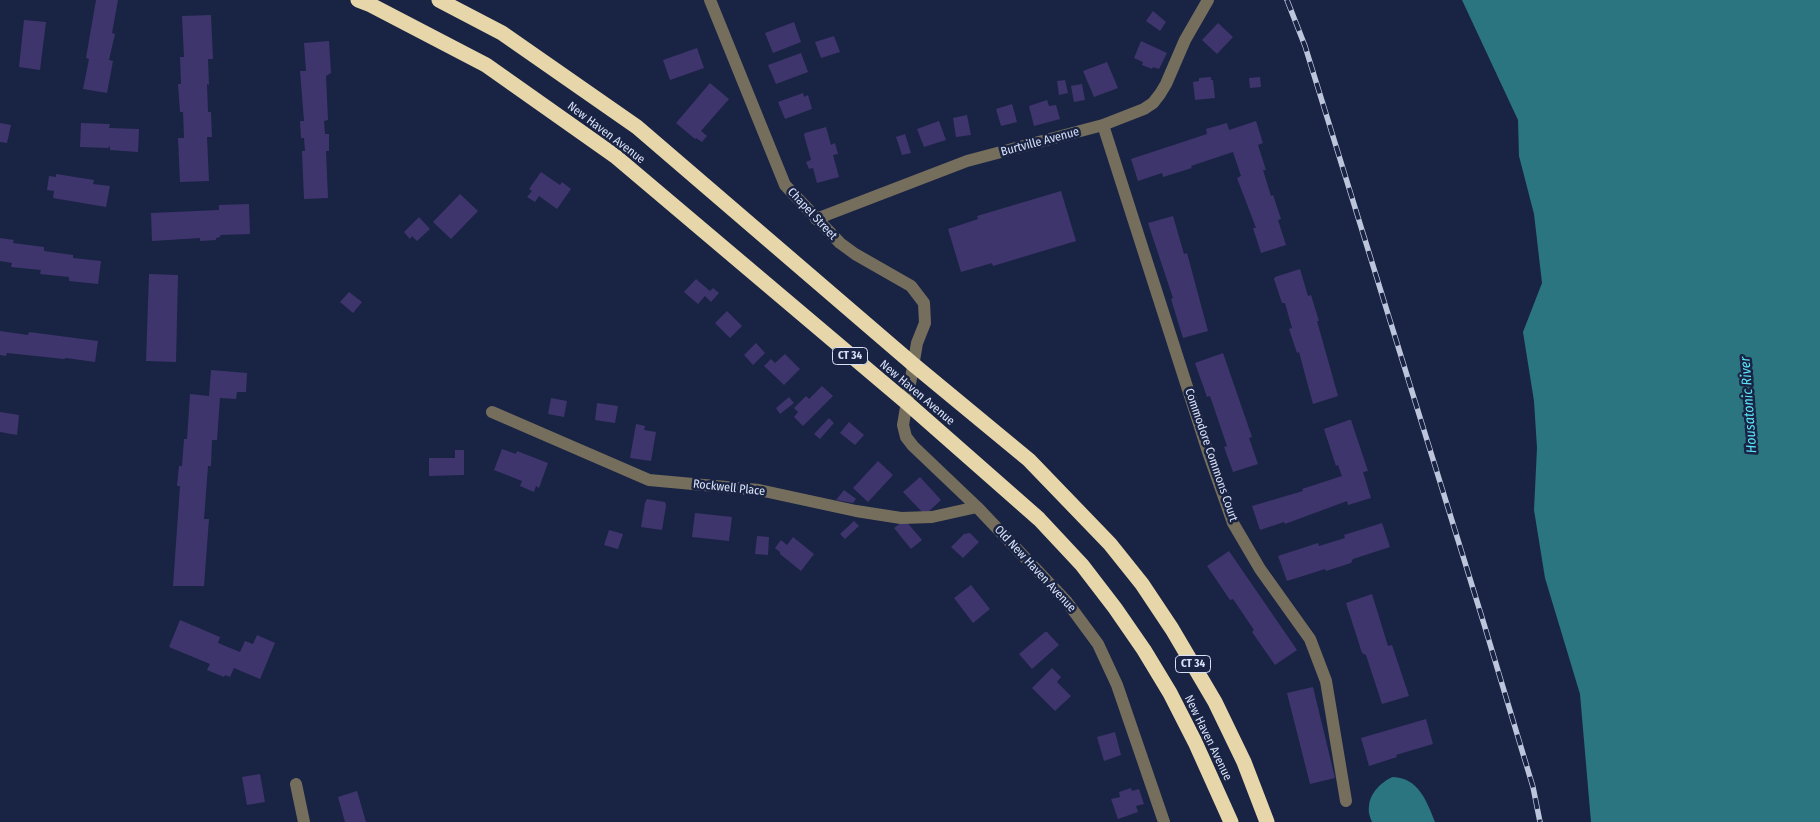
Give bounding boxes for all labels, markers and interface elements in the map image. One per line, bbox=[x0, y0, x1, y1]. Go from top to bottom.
street label: New Haven Avenue bbox=[564, 99, 648, 167]
street label: Burtville Avenue bbox=[999, 125, 1081, 159]
street label: Chapel Street bbox=[784, 185, 840, 243]
road number: CT 34 bbox=[832, 348, 868, 364]
water label: Housatonic River bbox=[1737, 356, 1761, 454]
street label: New Haven Avenue bbox=[877, 358, 957, 428]
street label: Commodore Commons Court bbox=[1181, 386, 1241, 524]
street label: Rockwell Place bbox=[692, 477, 766, 499]
street label: Old New Haven Avenue bbox=[991, 523, 1079, 615]
road number: CT 34 bbox=[1176, 656, 1210, 672]
street label: New Haven Avenue bbox=[1181, 693, 1235, 783]

